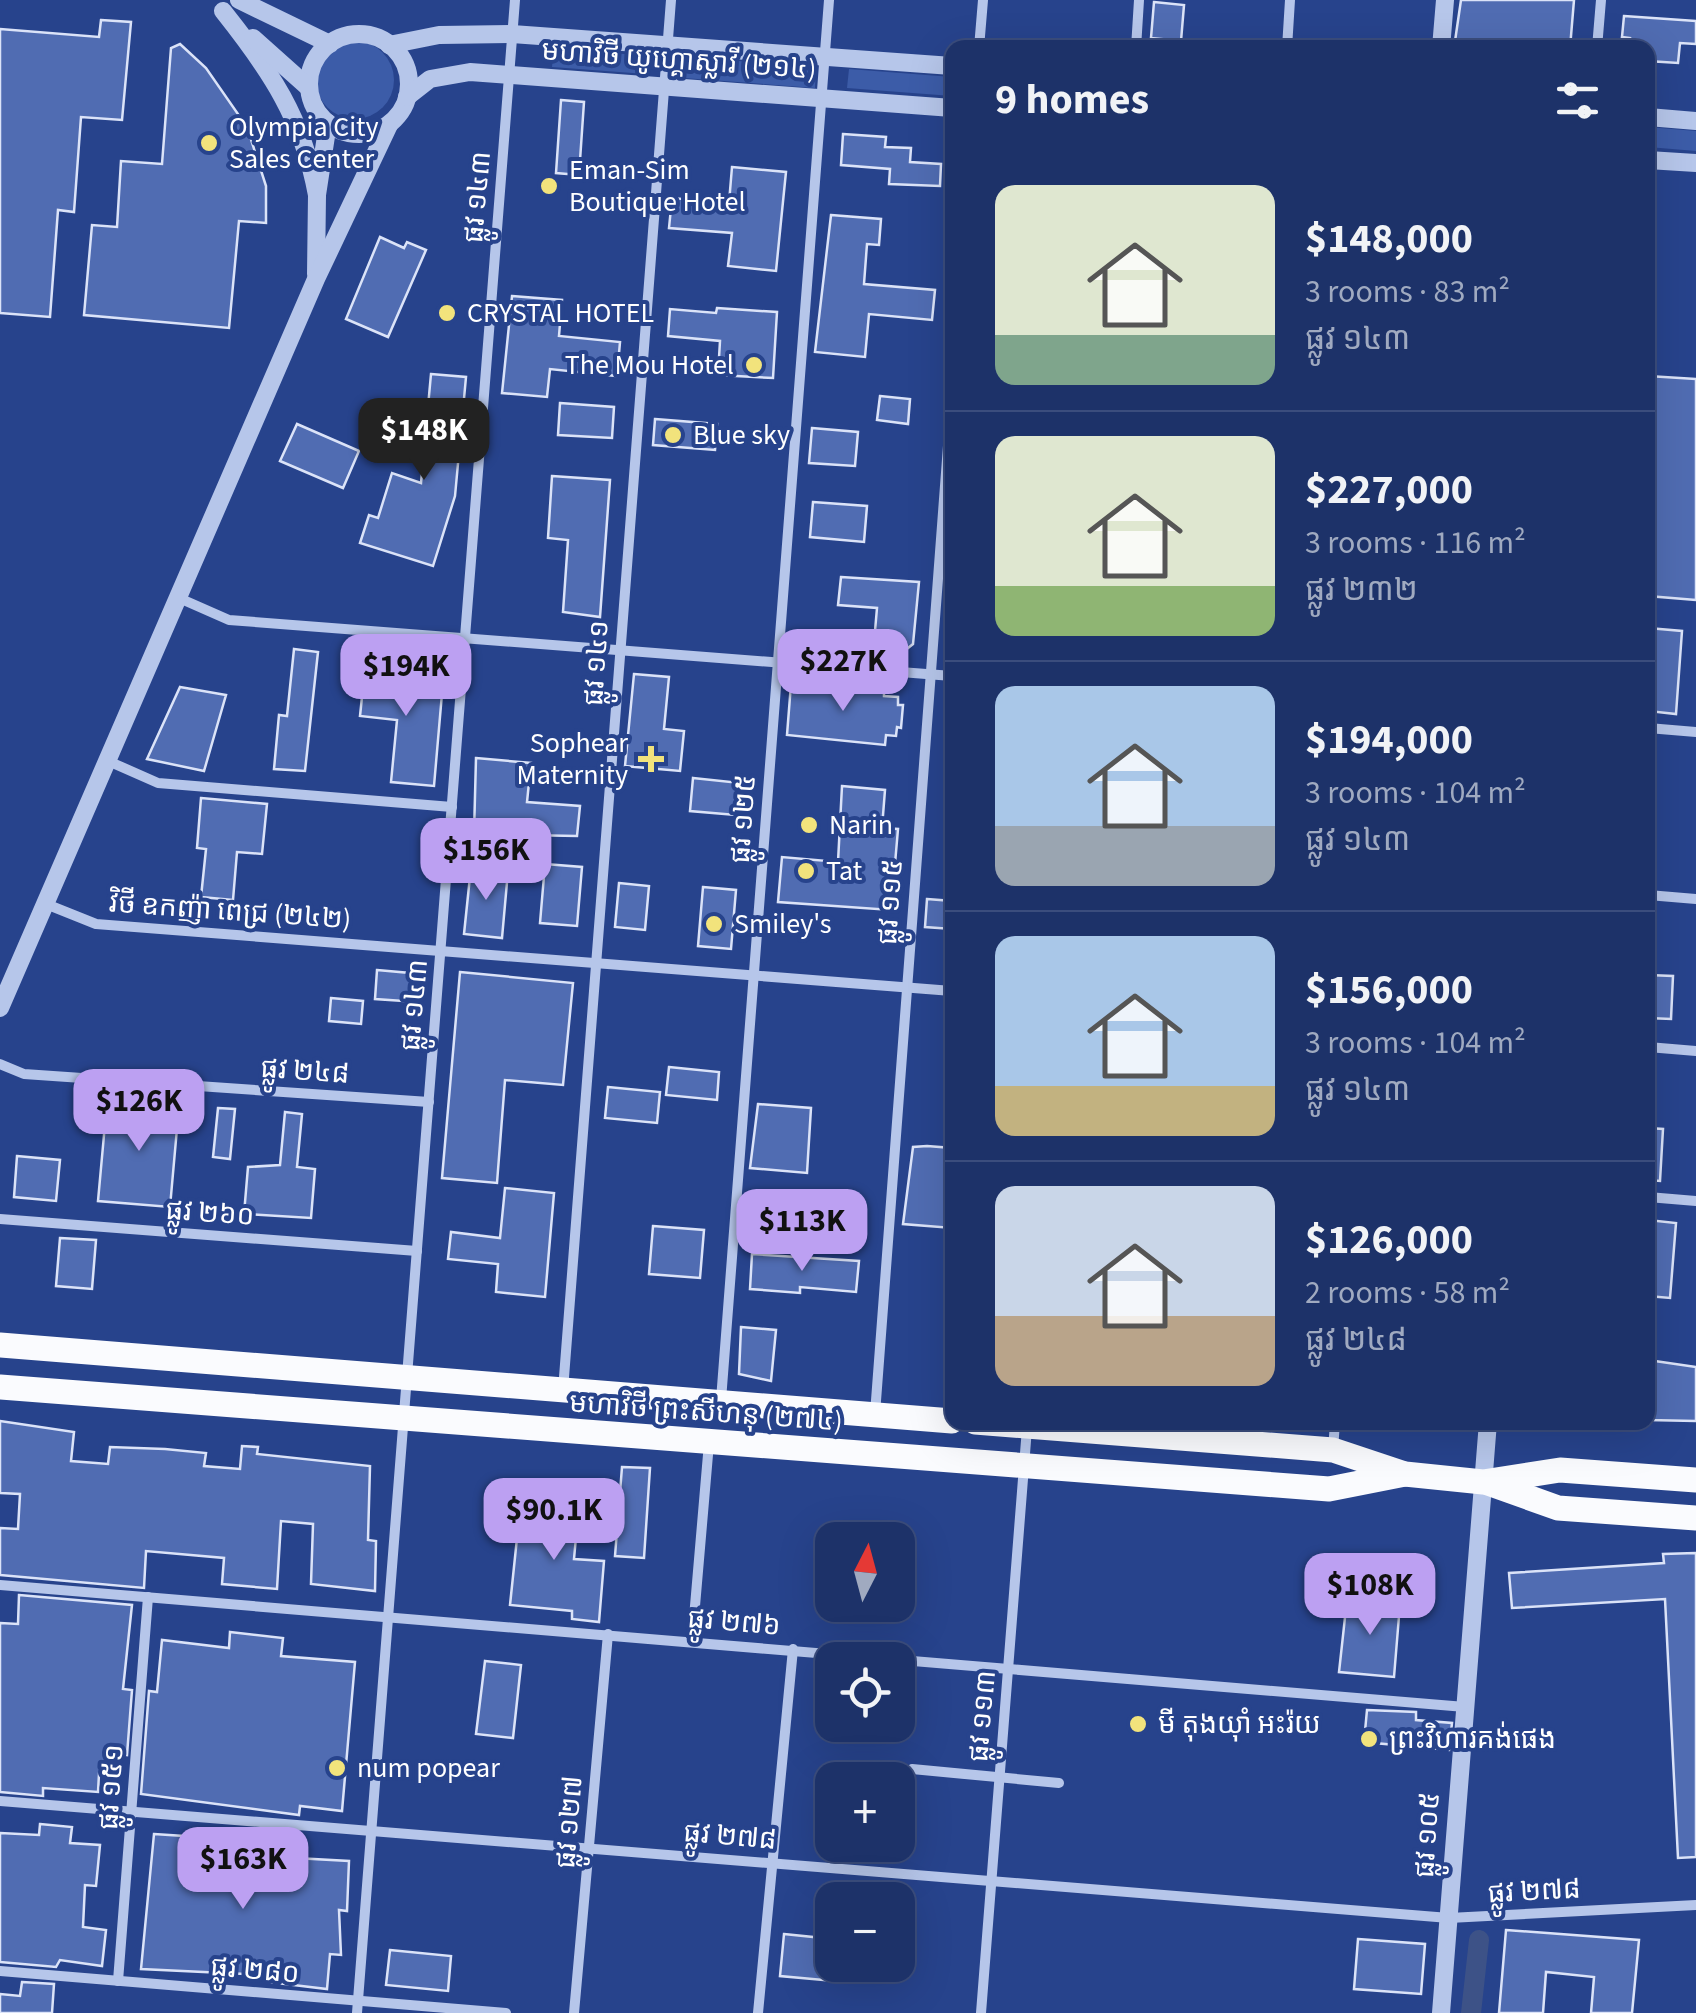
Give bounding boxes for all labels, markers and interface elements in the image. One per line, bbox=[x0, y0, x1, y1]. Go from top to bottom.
street label: មហាវិថី យូហ្គោស្លាវី (២១៤) bbox=[540, 30, 818, 90]
text: 9 homes bbox=[995, 70, 1149, 130]
icon: filters bbox=[1550, 73, 1605, 128]
place label: Olympia City Sales Center bbox=[229, 107, 379, 179]
marker: Olympia City Sales Center bbox=[198, 132, 220, 154]
street label: ផ្លូវ ១៤៣ bbox=[453, 149, 505, 245]
place label: Eman-Sim Boutique Hotel bbox=[569, 150, 746, 222]
marker: Eman-Sim Boutique Hotel bbox=[538, 175, 560, 197]
text: $148,000 bbox=[1305, 209, 1473, 269]
icon: home bbox=[1075, 225, 1195, 345]
text: 3 rooms · 83 m² bbox=[1305, 269, 1510, 315]
place label: CRYSTAL HOTEL bbox=[467, 293, 654, 333]
marker: CRYSTAL HOTEL bbox=[436, 302, 458, 324]
text: ផ្លូវ ១៤៣ bbox=[1305, 316, 1410, 362]
place label: The Mou Hotel bbox=[565, 345, 734, 385]
marker: The Mou Hotel bbox=[743, 354, 765, 376]
pin: $148K bbox=[354, 398, 494, 483]
text: $148K bbox=[380, 407, 468, 453]
place label: Blue sky bbox=[693, 415, 790, 455]
marker: Blue sky bbox=[662, 424, 684, 446]
text: $227,000 bbox=[1305, 460, 1473, 520]
icon: home bbox=[1075, 476, 1195, 596]
text: 3 rooms · 116 m² bbox=[1305, 520, 1526, 566]
text: ផ្លូវ ២៣២ bbox=[1305, 567, 1418, 613]
street label: ផ្លូវ ១៤១ bbox=[573, 619, 623, 708]
pin: $227K bbox=[773, 629, 913, 714]
pin: $194K bbox=[336, 634, 476, 719]
text: $227K bbox=[799, 638, 887, 684]
text: $194K bbox=[362, 643, 450, 689]
text: $194,000 bbox=[1305, 710, 1473, 770]
place label: Sophear Maternity bbox=[516, 723, 628, 795]
icon: home bbox=[1075, 726, 1195, 846]
marker: Sophear Maternity bbox=[638, 746, 664, 772]
text: 3 rooms · 104 m² bbox=[1305, 770, 1526, 816]
street label: ផ្លូវ ១២៥ bbox=[720, 773, 770, 865]
place label: Narin bbox=[829, 805, 893, 845]
marker: Narin bbox=[798, 814, 820, 836]
text: ផ្លូវ ១៤៣ bbox=[1305, 817, 1410, 863]
pin: $156K bbox=[416, 818, 556, 903]
text: $156K bbox=[442, 827, 530, 873]
place label: Tat bbox=[826, 851, 863, 891]
street label: ផ្លូវ ១១៥ bbox=[867, 858, 917, 947]
marker: Tat bbox=[795, 860, 817, 882]
street label: វិថី ឧកញ៉ា ពេជ្រ (២៤២) bbox=[108, 883, 352, 939]
place label: Smiley's bbox=[734, 904, 831, 944]
marker: Smiley's bbox=[703, 913, 725, 935]
street label: ផ្លូវ ១៤៣ bbox=[390, 957, 442, 1053]
text: $156,000 bbox=[1305, 960, 1473, 1020]
icon: home bbox=[1075, 976, 1195, 1096]
text: 3 rooms · 104 m² bbox=[1305, 1020, 1526, 1066]
street label: ផ្លូវ ២៤៨ bbox=[259, 1048, 351, 1098]
text: ផ្លូវ ១៤៣ bbox=[1305, 1067, 1410, 1113]
pin: $126K bbox=[69, 1069, 209, 1154]
text: $126K bbox=[95, 1078, 183, 1124]
pin: $113K bbox=[732, 1189, 872, 1274]
street label: ផ្លូវ ២៦០ bbox=[164, 1190, 256, 1240]
text: $113K bbox=[758, 1198, 846, 1244]
text: $126,000 bbox=[1305, 1210, 1473, 1270]
icon: home bbox=[1075, 1226, 1195, 1346]
text: 2 rooms · 58 m² bbox=[1305, 1270, 1510, 1316]
text: ផ្លូវ ២៤៨ bbox=[1305, 1317, 1407, 1363]
street label: មហាវិថី ព្រះសីហនុ (២៧៤) bbox=[568, 1382, 844, 1442]
pin: $90.1K bbox=[473, 1478, 635, 1563]
text: $90.1K bbox=[506, 1487, 602, 1533]
north arrow bbox=[815, 1522, 915, 1622]
map controls bbox=[815, 1522, 915, 1982]
pin: $108K bbox=[1300, 1553, 1440, 1638]
text: $108K bbox=[1326, 1562, 1414, 1608]
street label: ផ្លូវ ២៧៦ bbox=[685, 1598, 782, 1650]
button: locate bbox=[815, 1642, 915, 1742]
street label: ផ្លូវ ១១៣ bbox=[958, 1668, 1010, 1764]
place label: មី តុងយ៉ាំ អះរ៉យ bbox=[1158, 1704, 1321, 1744]
marker: មី តុងយ៉ាំ អះរ៉យ bbox=[1127, 1713, 1149, 1735]
place label: ព្រះវិហារគង់ផេង bbox=[1389, 1719, 1556, 1759]
marker: ព្រះវិហារគង់ផេង bbox=[1358, 1728, 1380, 1750]
street label: ផ្លូវ ១៥១ bbox=[88, 1743, 138, 1832]
place label: num popear bbox=[357, 1748, 500, 1788]
marker: num popear bbox=[326, 1757, 348, 1779]
button: + bbox=[815, 1762, 915, 1862]
street label: ផ្លូវ ១២៧ bbox=[545, 1774, 597, 1871]
street label: ផ្លូវ ១០៥ bbox=[1404, 1791, 1454, 1880]
street label: ផ្លូវ ២៧៨ bbox=[681, 1812, 778, 1864]
pin: $163K bbox=[173, 1827, 313, 1912]
text: $163K bbox=[199, 1836, 287, 1882]
street label: ផ្លូវ ២៧៨ bbox=[1486, 1869, 1582, 1918]
button: − bbox=[815, 1882, 915, 1982]
street label: ផ្លូវ ២៨០ bbox=[208, 1946, 301, 1998]

